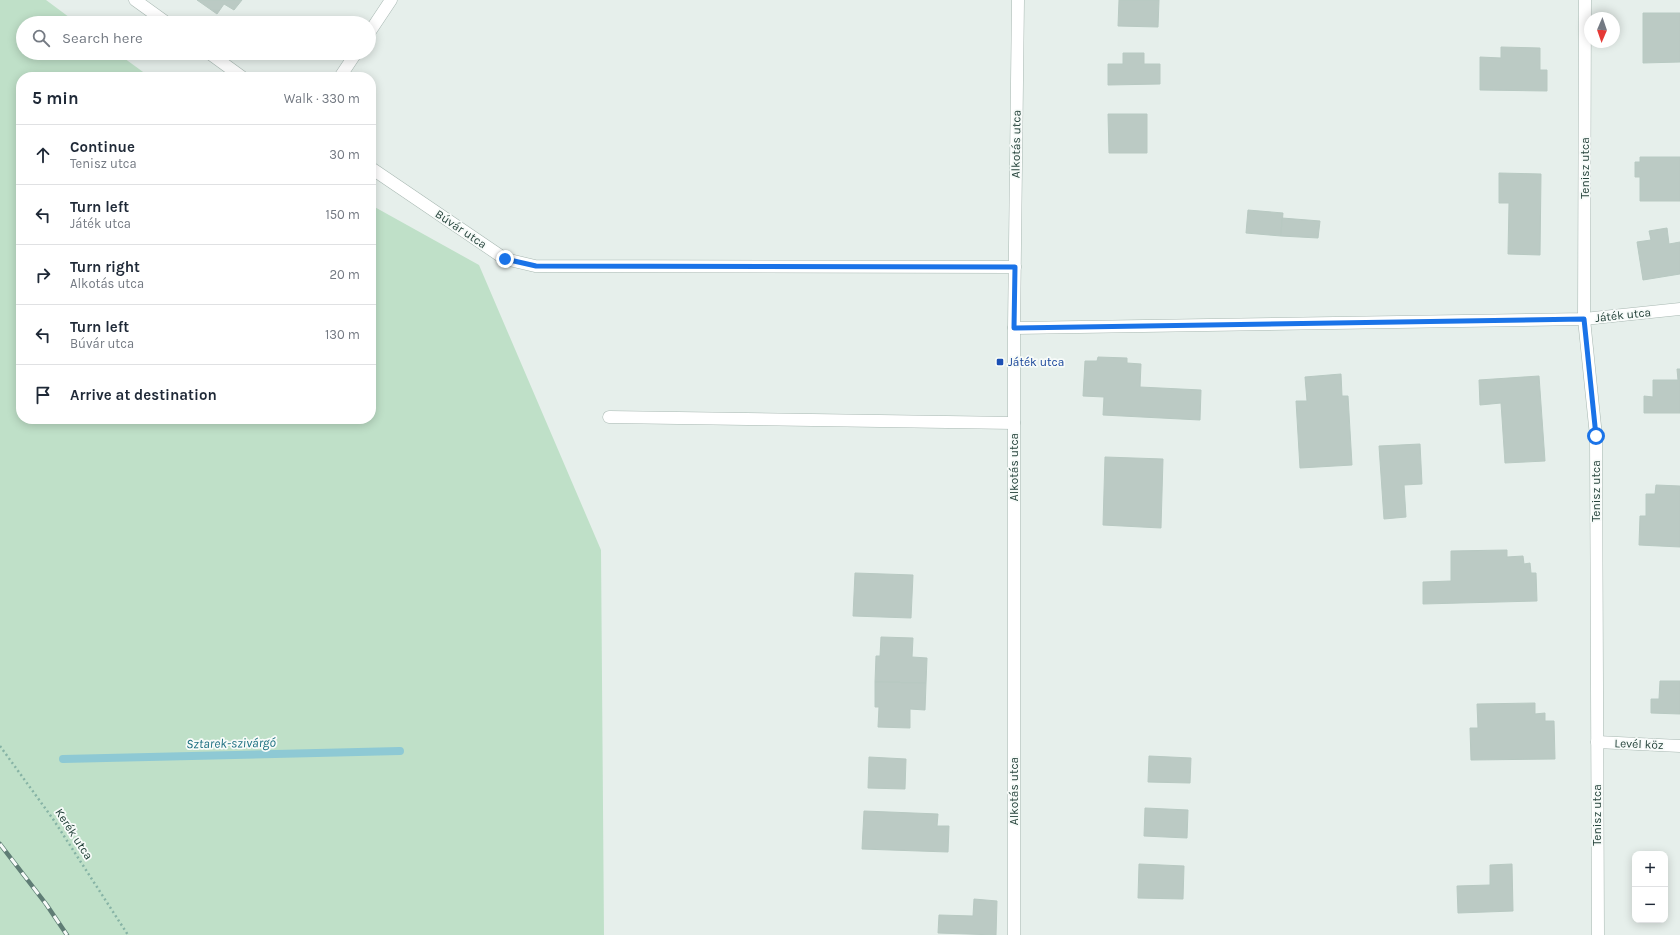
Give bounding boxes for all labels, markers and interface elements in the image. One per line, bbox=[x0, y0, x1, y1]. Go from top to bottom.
north arrow bbox=[1584, 12, 1620, 48]
search box bbox=[16, 16, 376, 60]
icon: search bbox=[30, 27, 52, 49]
text: Search here bbox=[62, 29, 143, 47]
text: 5 min bbox=[32, 88, 79, 108]
text: Walk · 330 m bbox=[284, 91, 360, 106]
street label: Alkotás utca bbox=[1008, 110, 1024, 178]
street label: Tenisz utca bbox=[1578, 137, 1592, 199]
text: Continue bbox=[70, 138, 135, 156]
icon: ahead bbox=[32, 144, 54, 166]
text: 30 m bbox=[329, 147, 360, 162]
text: Tenisz utca bbox=[70, 156, 137, 171]
text: Turn left bbox=[70, 198, 129, 216]
icon: left bbox=[32, 204, 54, 226]
text: 150 m bbox=[325, 207, 360, 222]
street label: Búvár utca bbox=[433, 207, 489, 251]
text: Játék utca bbox=[70, 216, 131, 231]
route end bbox=[496, 250, 514, 268]
text: Turn right bbox=[70, 258, 140, 276]
icon: right bbox=[32, 264, 54, 286]
text: 20 m bbox=[330, 267, 360, 282]
text: Alkotás utca bbox=[70, 276, 144, 291]
street label: Játék utca bbox=[1594, 305, 1652, 325]
text: Turn left bbox=[70, 318, 129, 336]
icon: left bbox=[32, 324, 54, 346]
text: 130 m bbox=[325, 327, 360, 342]
text: Búvár utca bbox=[70, 336, 134, 351]
place label: Játék utca bbox=[1008, 355, 1064, 369]
marker: Játék utca bbox=[995, 357, 1005, 367]
icon: arrive bbox=[32, 384, 54, 406]
text: Arrive at destination bbox=[70, 386, 217, 404]
route start bbox=[1587, 427, 1605, 445]
street label: Alkotás utca bbox=[1007, 433, 1021, 501]
street label: Tenisz utca bbox=[1589, 460, 1603, 522]
water label: Sztarek-szivárgó bbox=[186, 735, 277, 751]
street label: Levél köz bbox=[1614, 736, 1664, 752]
street label: Alkotás utca bbox=[1007, 757, 1021, 825]
street label: Tenisz utca bbox=[1590, 784, 1604, 846]
street label: Kerék utca bbox=[52, 806, 96, 862]
map controls bbox=[1632, 851, 1668, 923]
button: + bbox=[1632, 851, 1668, 887]
button: − bbox=[1632, 887, 1668, 923]

